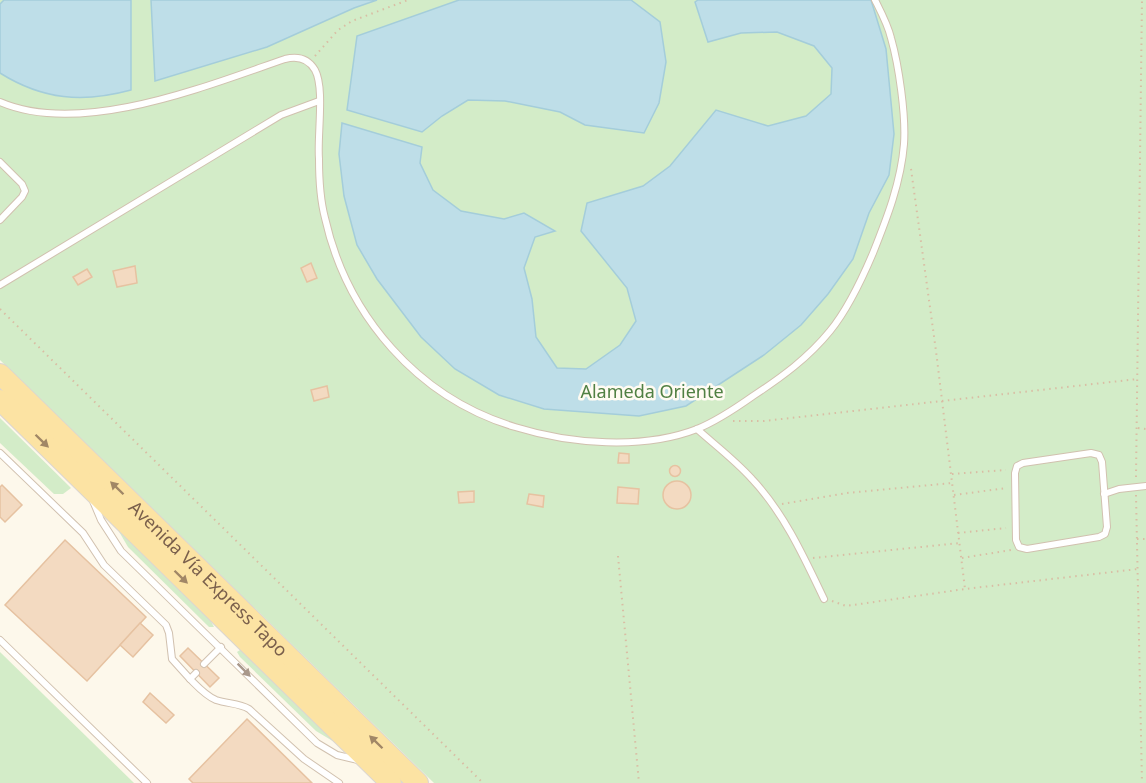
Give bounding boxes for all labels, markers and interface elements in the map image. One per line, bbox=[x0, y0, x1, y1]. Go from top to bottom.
park label: Alameda Oriente bbox=[580, 379, 724, 403]
one-way arrow bbox=[34, 433, 48, 447]
one-way arrow bbox=[110, 482, 124, 496]
street label: Avenida Vía Express Tapo bbox=[124, 495, 293, 661]
one-way arrow bbox=[174, 569, 188, 583]
one-way arrow bbox=[236, 663, 250, 677]
one-way arrow bbox=[369, 735, 384, 749]

